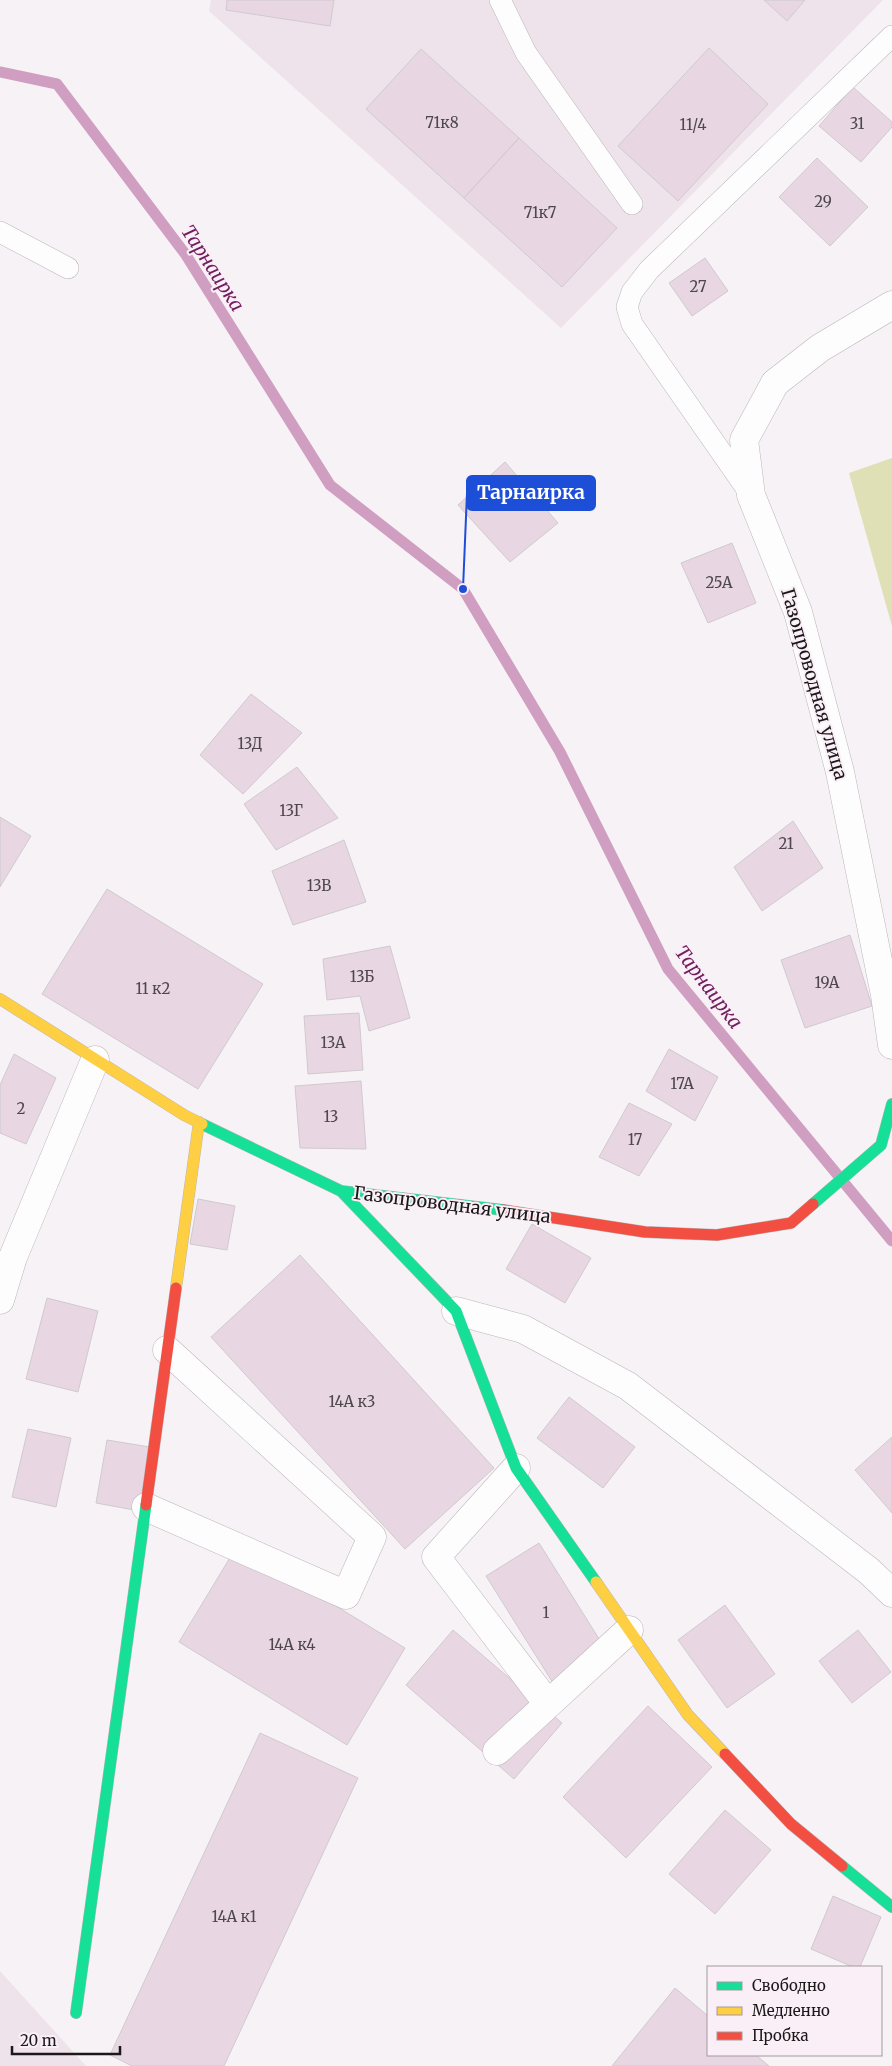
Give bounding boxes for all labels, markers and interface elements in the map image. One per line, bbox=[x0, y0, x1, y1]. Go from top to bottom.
house number: 71к8 bbox=[425, 113, 459, 132]
house number: 31 bbox=[850, 114, 865, 133]
house number: 11/4 bbox=[680, 115, 706, 134]
house number: 29 bbox=[814, 192, 832, 211]
house number: 71к7 bbox=[524, 203, 557, 222]
water label: Тарнаирка bbox=[176, 220, 250, 316]
house number: 27 bbox=[690, 277, 707, 296]
callout: Тарнаирка bbox=[467, 476, 595, 510]
text: Тарнаирка bbox=[477, 480, 585, 504]
house number: 25А bbox=[705, 573, 733, 592]
street label: Газопроводная улица bbox=[776, 585, 853, 783]
house number: 13Д bbox=[237, 734, 263, 753]
house number: 13Г bbox=[279, 801, 303, 820]
house number: 21 bbox=[778, 834, 794, 853]
house number: 13В bbox=[307, 876, 331, 895]
water label: Тарнаирка bbox=[670, 941, 748, 1033]
house number: 13Б bbox=[350, 967, 374, 986]
house number: 19А bbox=[815, 973, 840, 992]
house number: 11 к2 bbox=[135, 979, 171, 998]
house number: 13А bbox=[320, 1033, 346, 1052]
house number: 17А bbox=[670, 1074, 694, 1093]
house number: 2 bbox=[17, 1099, 26, 1118]
house number: 13 bbox=[324, 1107, 338, 1126]
house number: 17 bbox=[628, 1130, 643, 1149]
street label: Газопроводная улица bbox=[352, 1181, 552, 1228]
house number: 14А к3 bbox=[329, 1392, 375, 1411]
house number: 1 bbox=[543, 1603, 550, 1622]
house number: 14А к4 bbox=[268, 1635, 316, 1654]
house number: 14А к1 bbox=[211, 1907, 257, 1926]
legend bbox=[707, 1966, 882, 2056]
text: Свободно bbox=[752, 1976, 826, 1995]
text: Медленно bbox=[752, 2001, 830, 2020]
scale bar bbox=[12, 2024, 120, 2056]
text: Пробка bbox=[752, 2026, 809, 2045]
text: 20 m bbox=[20, 2031, 57, 2050]

